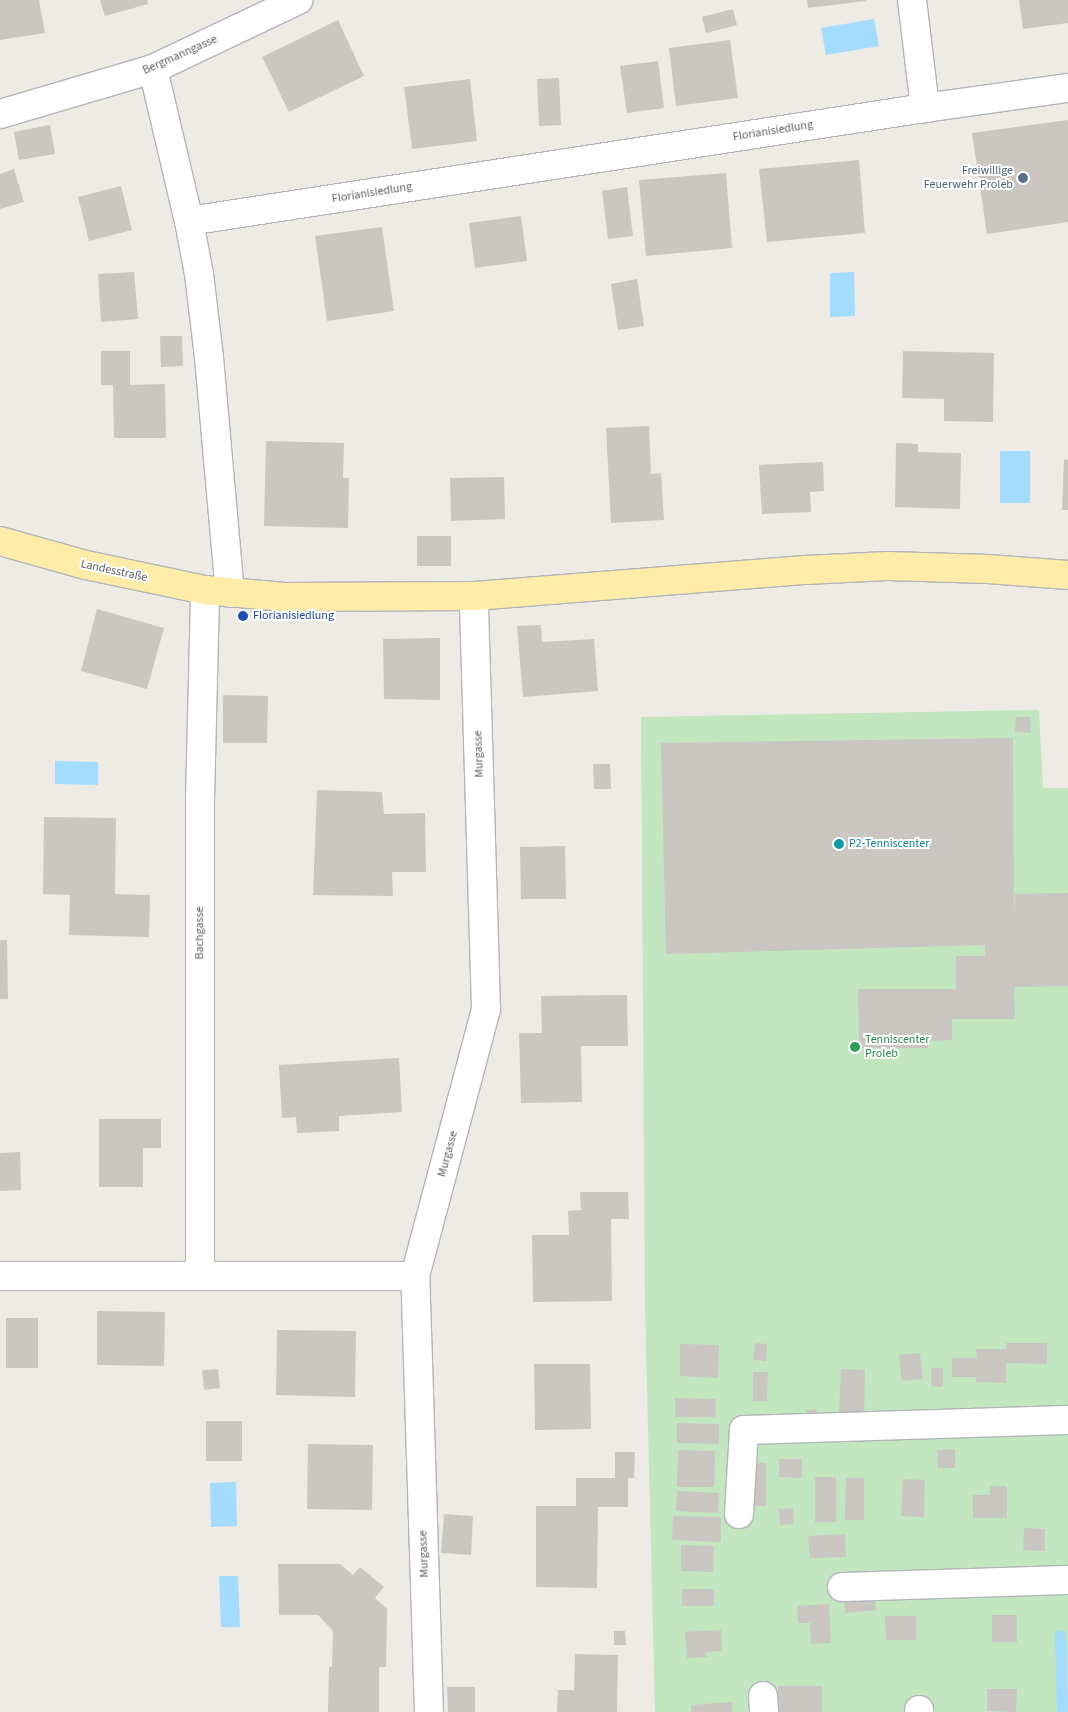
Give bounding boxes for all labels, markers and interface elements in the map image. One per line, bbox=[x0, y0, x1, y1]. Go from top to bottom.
street label: Bergmanngasse bbox=[140, 32, 220, 78]
street label: Florianisiedlung bbox=[732, 118, 814, 144]
place label: Freiwillige Feuerwehr Proleb bbox=[924, 164, 1013, 192]
marker: Freiwillige Feuerwehr Proleb bbox=[1017, 172, 1029, 184]
street label: Florianisiedlung bbox=[331, 180, 413, 206]
street label: Landesstraße bbox=[79, 557, 149, 585]
place label: Florianisiedlung bbox=[253, 609, 334, 623]
marker: Florianisiedlung bbox=[237, 610, 249, 622]
street label: Murgasse bbox=[471, 730, 487, 778]
place label: P2-Tenniscenter bbox=[849, 837, 929, 851]
marker: P2-Tenniscenter bbox=[833, 838, 845, 850]
street label: Bachgasse bbox=[193, 906, 207, 960]
place label: Tenniscenter Proleb bbox=[865, 1033, 929, 1061]
marker: Tenniscenter Proleb bbox=[849, 1041, 861, 1053]
street label: Murgasse bbox=[435, 1129, 461, 1179]
street label: Murgasse bbox=[416, 1530, 432, 1578]

